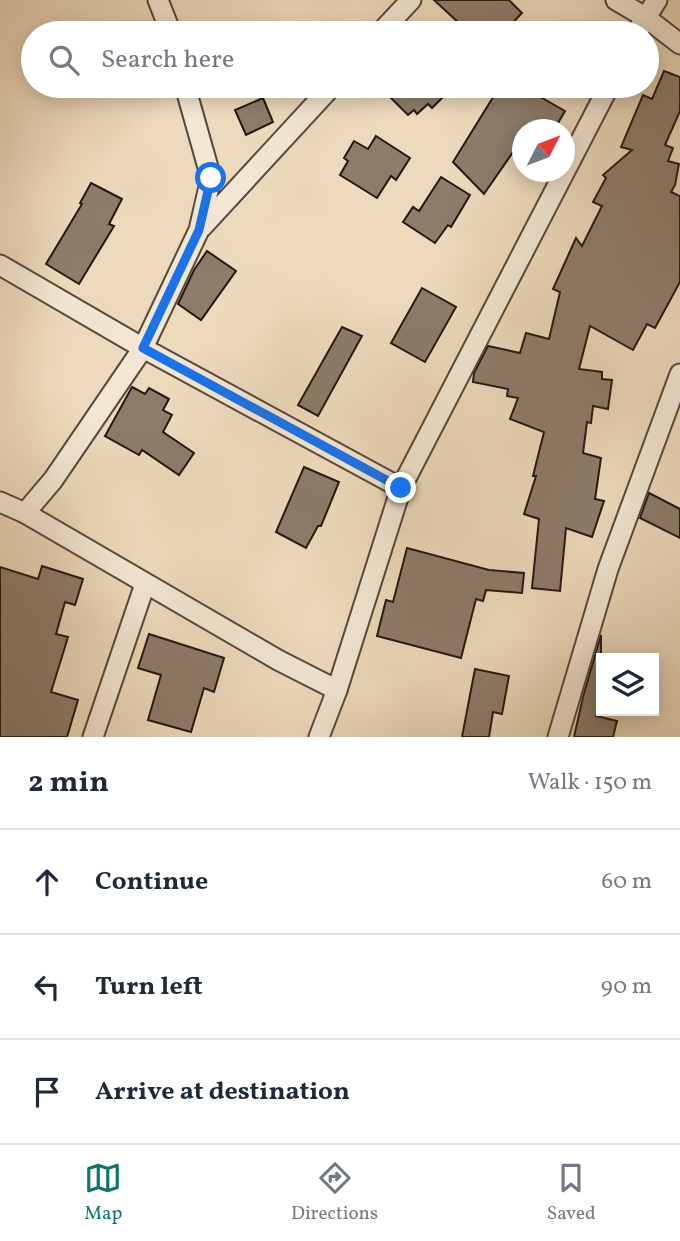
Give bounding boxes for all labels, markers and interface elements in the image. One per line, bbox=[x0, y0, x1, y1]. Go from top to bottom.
search box bbox=[21, 21, 659, 98]
icon: search bbox=[45, 41, 83, 79]
text: Search here bbox=[101, 42, 234, 78]
north arrow bbox=[512, 119, 575, 182]
route start bbox=[195, 162, 226, 193]
route end bbox=[385, 472, 416, 503]
map controls bbox=[596, 653, 659, 716]
button: layers bbox=[596, 653, 659, 716]
text: 2 min bbox=[28, 762, 109, 804]
text: Walk · 150 m bbox=[528, 767, 652, 799]
icon: ahead bbox=[28, 863, 66, 901]
text: Continue bbox=[95, 864, 208, 900]
text: 60 m bbox=[602, 866, 652, 898]
icon: left bbox=[28, 968, 66, 1006]
text: Turn left bbox=[95, 969, 203, 1005]
text: 90 m bbox=[601, 971, 652, 1003]
icon: arrive bbox=[28, 1073, 66, 1111]
text: Arrive at destination bbox=[95, 1074, 350, 1110]
tab: Map bbox=[84, 1159, 122, 1227]
tab: Directions bbox=[291, 1159, 378, 1227]
tab: Saved bbox=[547, 1159, 596, 1227]

